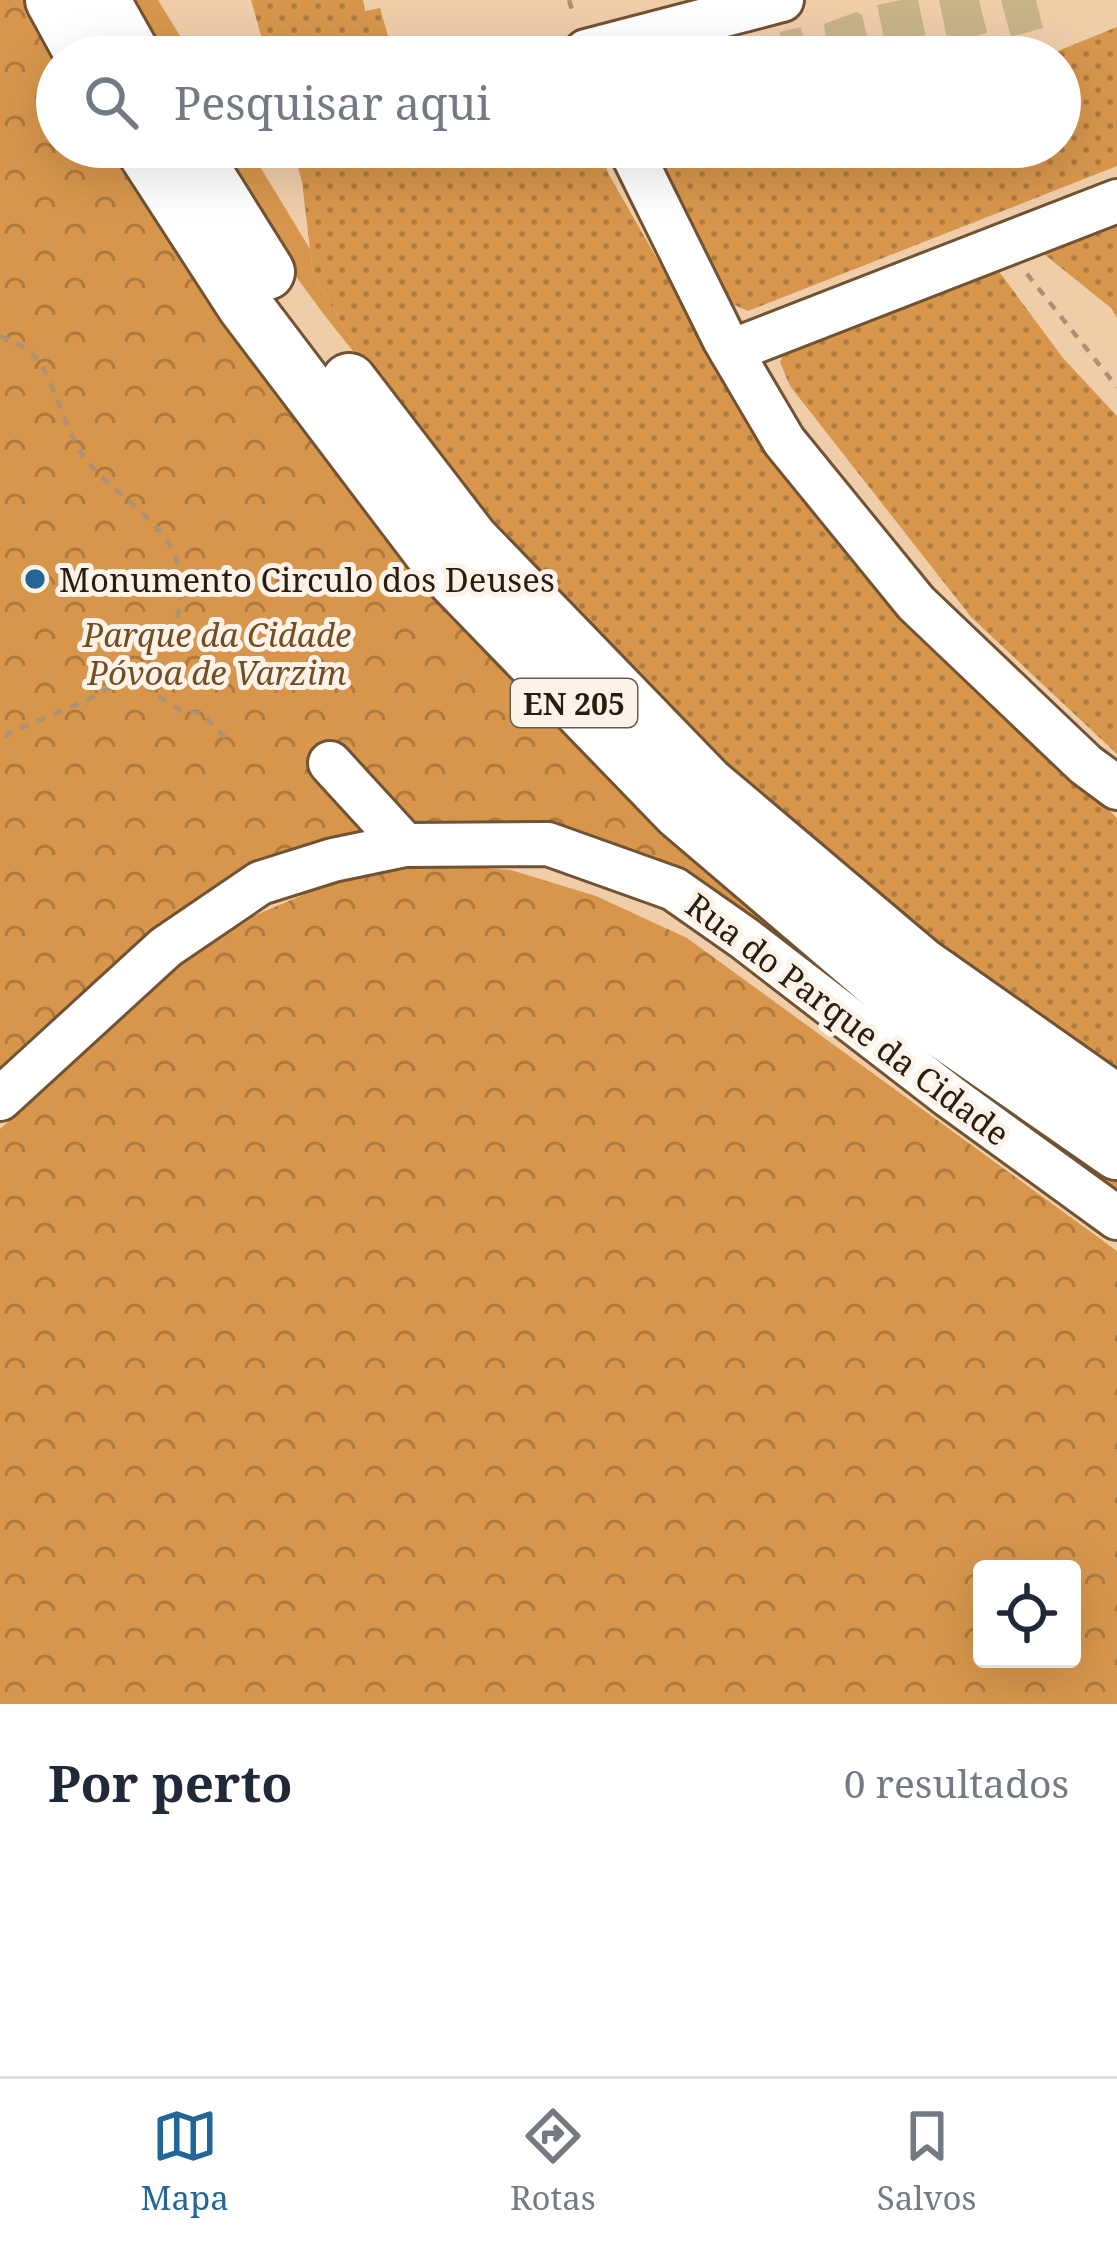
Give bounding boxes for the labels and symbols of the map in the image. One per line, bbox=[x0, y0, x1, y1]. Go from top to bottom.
place label: Monumento Circulo dos Deuses bbox=[59, 557, 555, 602]
marker: Monumento Circulo dos Deuses bbox=[22, 566, 48, 592]
park label: Parque da Cidade Póvoa de Varzim bbox=[82, 612, 351, 695]
road number: EN 205 bbox=[511, 679, 637, 727]
street label: Rua do Parque da Cidade bbox=[677, 882, 1019, 1156]

